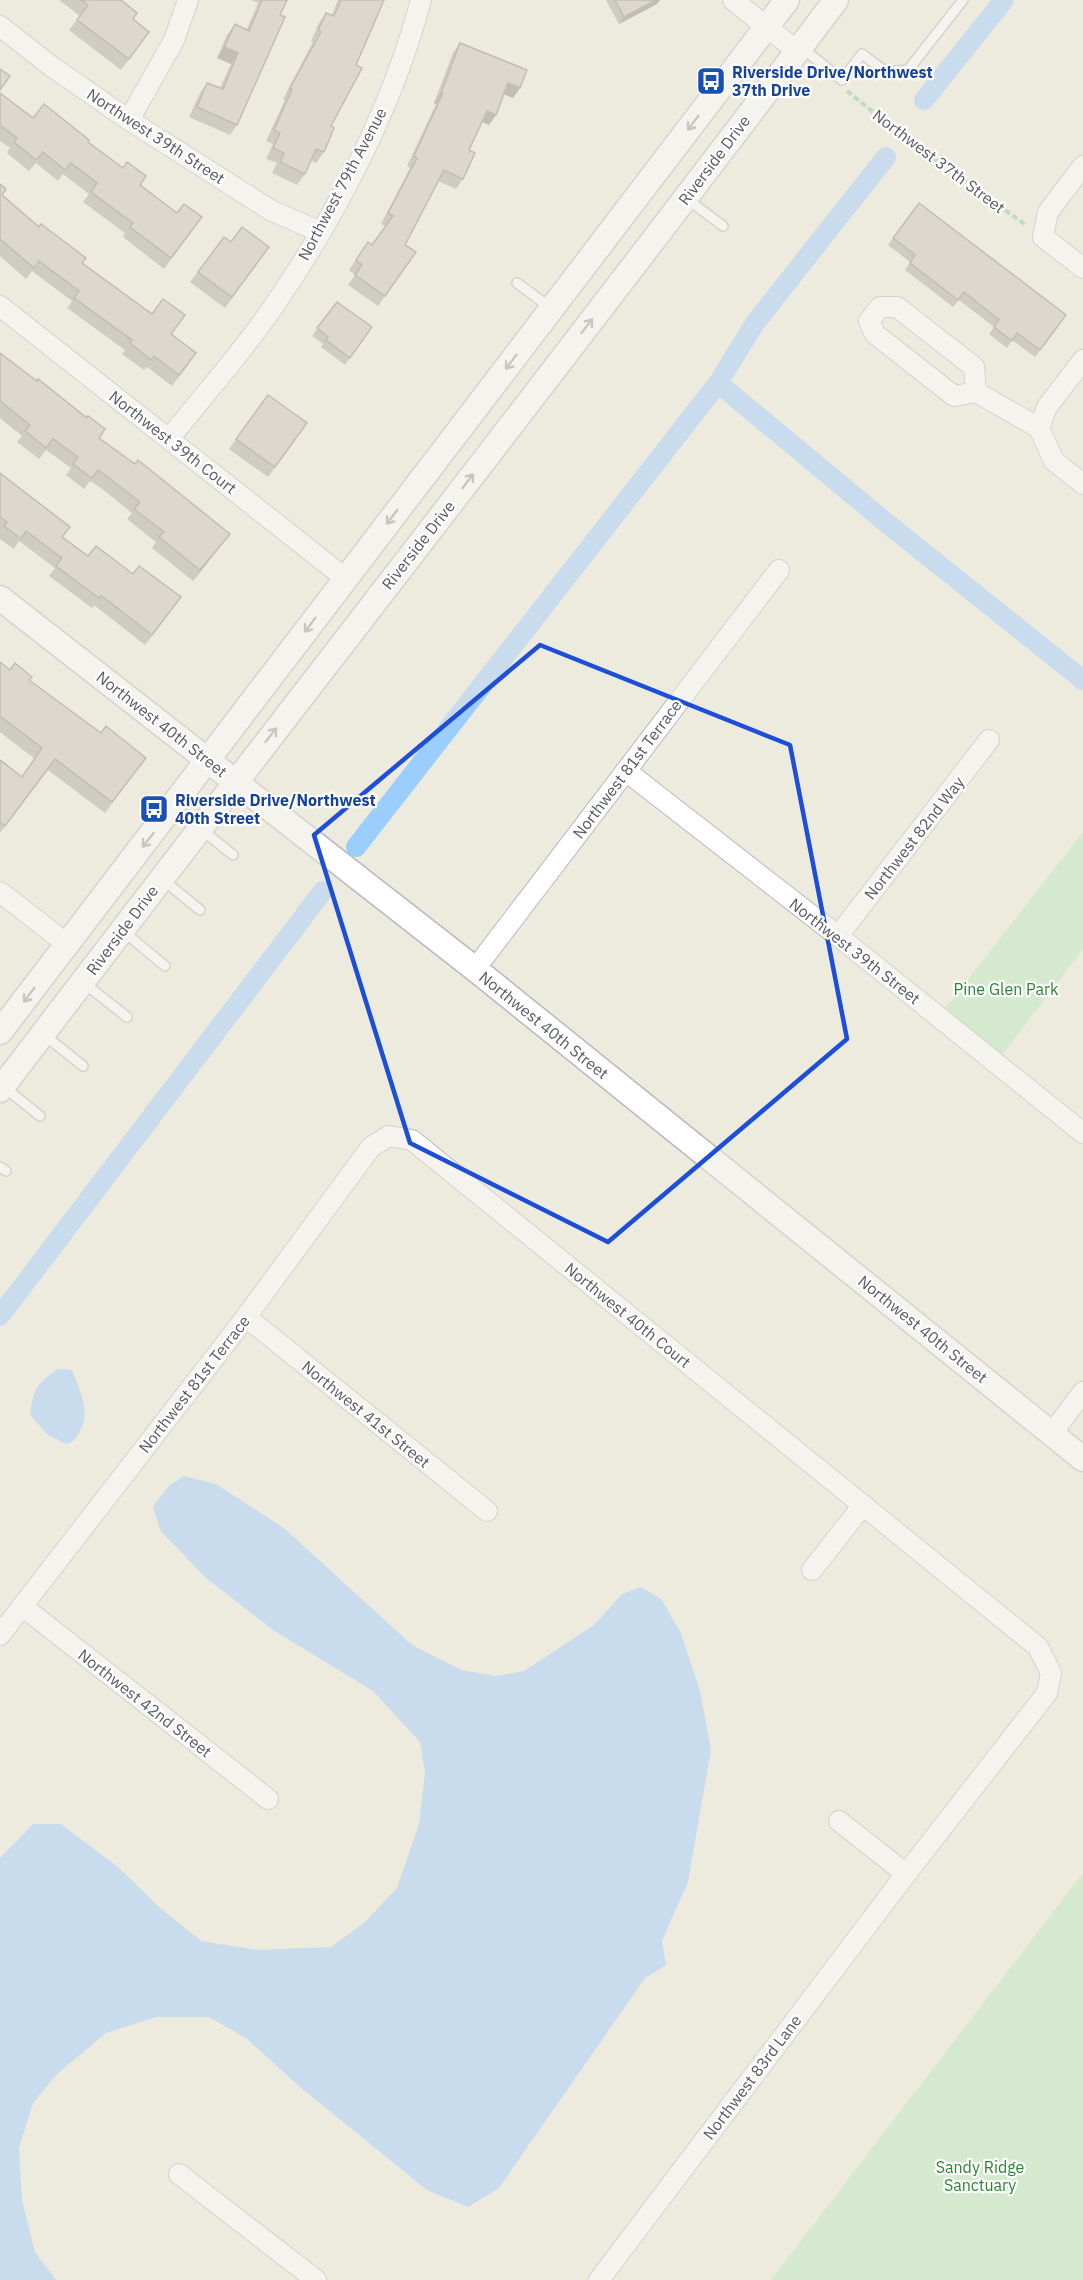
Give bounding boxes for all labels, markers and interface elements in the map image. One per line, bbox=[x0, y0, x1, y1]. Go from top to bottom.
place label: Riverside Drive/Northwest 37th Drive bbox=[732, 62, 933, 100]
bus stop icon: Riverside Drive/Northwest 37th Drive bbox=[695, 65, 727, 97]
street label: Northwest 39th Street bbox=[83, 84, 229, 188]
street label: Northwest 79th Avenue bbox=[293, 104, 391, 264]
street label: Northwest 37th Street bbox=[869, 105, 1009, 217]
street label: Riverside Drive bbox=[674, 111, 754, 209]
one-way arrow bbox=[686, 115, 699, 131]
one-way arrow bbox=[580, 319, 593, 335]
one-way arrow bbox=[504, 353, 517, 369]
street label: Northwest 39th Court bbox=[105, 386, 241, 498]
one-way arrow bbox=[461, 473, 474, 489]
street label: Riverside Drive bbox=[377, 496, 459, 593]
one-way arrow bbox=[386, 508, 399, 524]
one-way arrow bbox=[304, 616, 317, 632]
street label: Northwest 40th Street bbox=[93, 667, 231, 781]
street label: Northwest 81st Terrace bbox=[568, 695, 686, 843]
one-way arrow bbox=[265, 727, 278, 743]
street label: Northwest 82nd Way bbox=[860, 772, 968, 904]
place label: Riverside Drive/Northwest 40th Street bbox=[175, 790, 376, 828]
bus stop icon: Riverside Drive/Northwest 40th Street bbox=[138, 793, 170, 825]
one-way arrow bbox=[141, 832, 154, 848]
street label: Riverside Drive bbox=[82, 881, 162, 979]
street label: Northwest 39th Street bbox=[786, 894, 924, 1008]
street label: Northwest 40th Street bbox=[475, 967, 613, 1083]
park label: Pine Glen Park bbox=[954, 979, 1059, 999]
one-way arrow bbox=[22, 986, 35, 1002]
street label: Northwest 40th Court bbox=[561, 1258, 695, 1372]
street label: Northwest 40th Street bbox=[854, 1271, 992, 1387]
street label: Northwest 81st Terrace bbox=[134, 1311, 254, 1457]
street label: Northwest 41st Street bbox=[298, 1356, 434, 1472]
street label: Northwest 42nd Street bbox=[74, 1645, 216, 1761]
street label: Northwest 83rd Lane bbox=[698, 2010, 806, 2143]
park label: Sandy Ridge Sanctuary bbox=[936, 2157, 1025, 2195]

